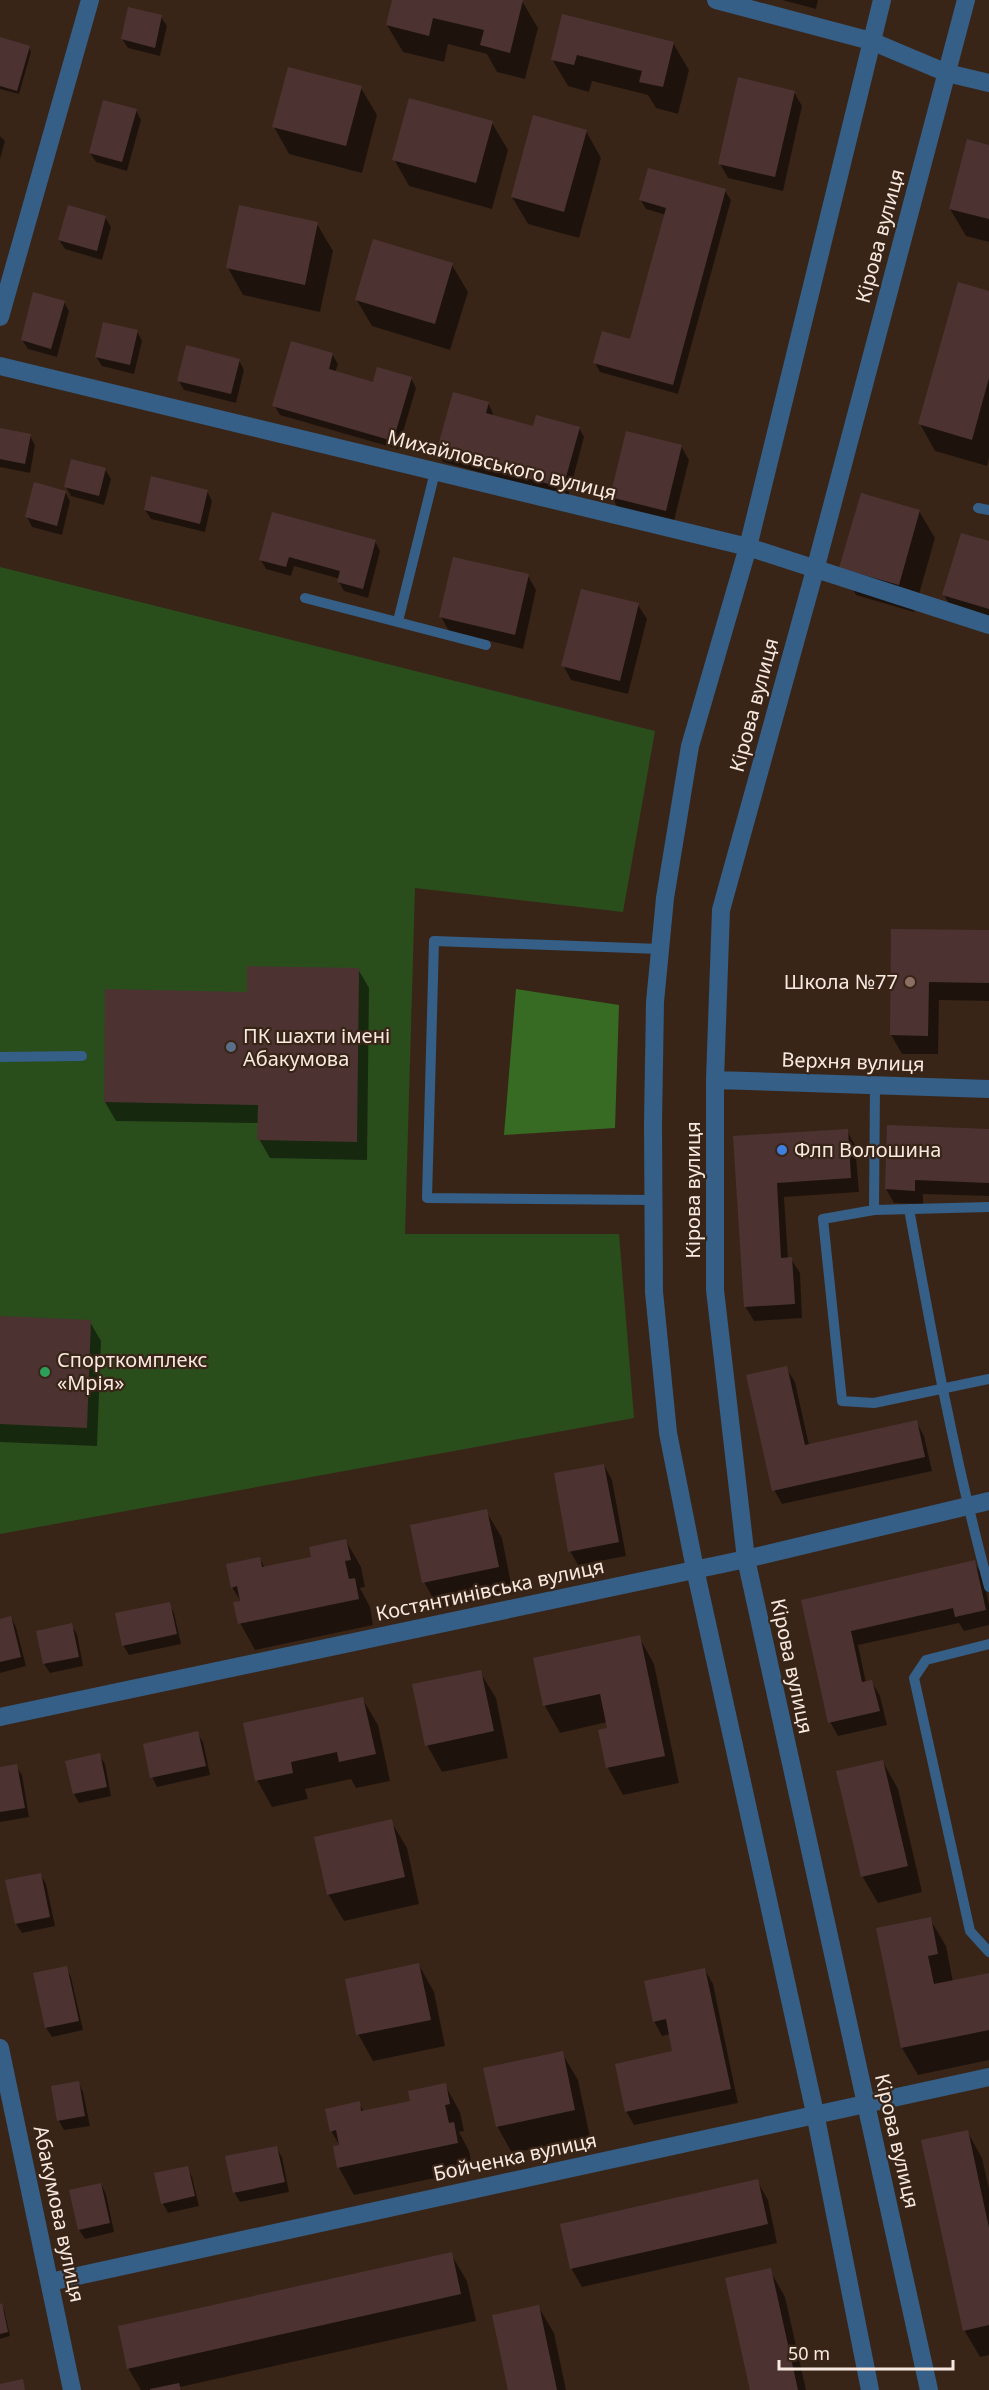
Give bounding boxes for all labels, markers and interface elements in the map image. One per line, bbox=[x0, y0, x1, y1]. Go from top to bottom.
street label: Кірова вулиця bbox=[849, 166, 910, 306]
street label: Михайловського вулиця bbox=[385, 423, 620, 506]
street label: Кірова вулиця bbox=[723, 635, 784, 775]
place label: Школа №77 bbox=[784, 968, 898, 995]
marker: Школа №77 bbox=[903, 975, 917, 989]
place label: ПК шахти імені Абакумова bbox=[243, 1022, 390, 1072]
marker: ПК шахти імені Абакумова bbox=[224, 1040, 238, 1054]
street label: Верхня вулиця bbox=[781, 1046, 925, 1077]
street label: Кірова вулиця bbox=[679, 1121, 706, 1259]
place label: Флп Волошина bbox=[794, 1136, 941, 1163]
marker: Флп Волошина bbox=[775, 1143, 789, 1157]
place label: Спорткомплекс «Мрія» bbox=[57, 1346, 208, 1396]
marker: Спорткомплекс «Мрія» bbox=[38, 1365, 52, 1379]
street label: Костянтинівська вулиця bbox=[373, 1552, 607, 1627]
street label: Кірова вулиця bbox=[765, 1596, 820, 1736]
street label: Кірова вулиця bbox=[869, 2071, 926, 2211]
street label: Абакумова вулиця bbox=[28, 2123, 91, 2305]
street label: Бойченка вулиця bbox=[431, 2126, 599, 2187]
scale bar bbox=[779, 2333, 953, 2371]
text: 50 m bbox=[788, 2341, 830, 2365]

